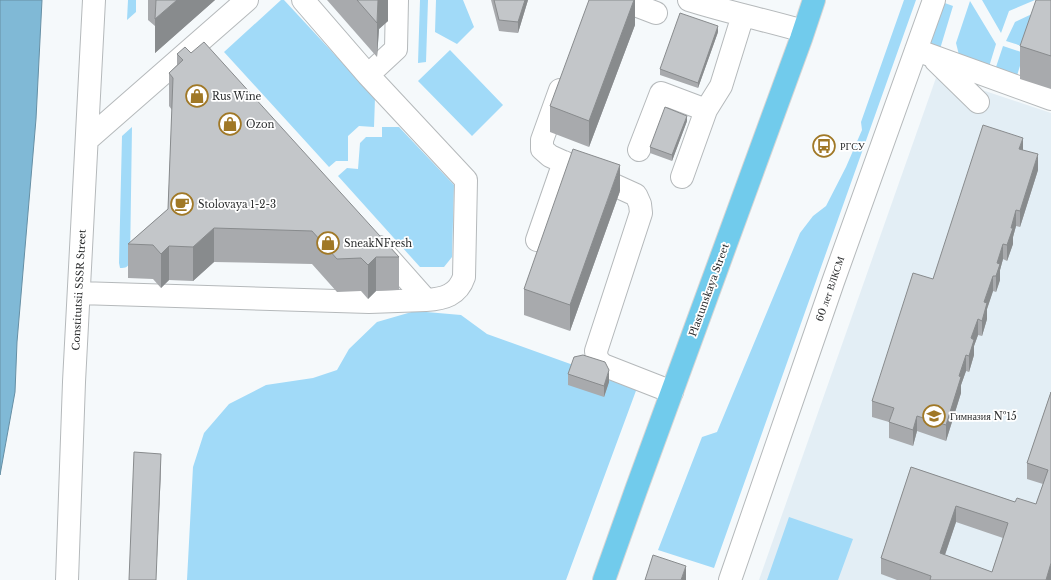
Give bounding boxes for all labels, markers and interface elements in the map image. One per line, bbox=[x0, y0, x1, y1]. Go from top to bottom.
shop icon: Rus Wine bbox=[184, 83, 210, 109]
place label: Rus Wine bbox=[212, 90, 262, 103]
shop icon: Ozon bbox=[217, 111, 243, 137]
place label: Ozon bbox=[246, 118, 274, 131]
bus stop icon: РГСУ bbox=[811, 133, 837, 159]
place label: РГСУ bbox=[840, 140, 866, 153]
cafe icon: Stolovaya 1-2-3 bbox=[169, 191, 195, 217]
place label: Stolovaya 1-2-3 bbox=[198, 198, 276, 211]
street label: Constitutsii SSSR Street bbox=[69, 229, 89, 351]
shop icon: SneakNFresh bbox=[315, 230, 341, 256]
place label: SneakNFresh bbox=[344, 237, 412, 250]
street label: Plastunskaya Street bbox=[686, 241, 732, 338]
street label: 60 лет ВЛКСМ bbox=[813, 255, 847, 323]
school or university icon: Гимназия №15 bbox=[921, 403, 947, 429]
place label: Гимназия №15 bbox=[950, 410, 1017, 423]

